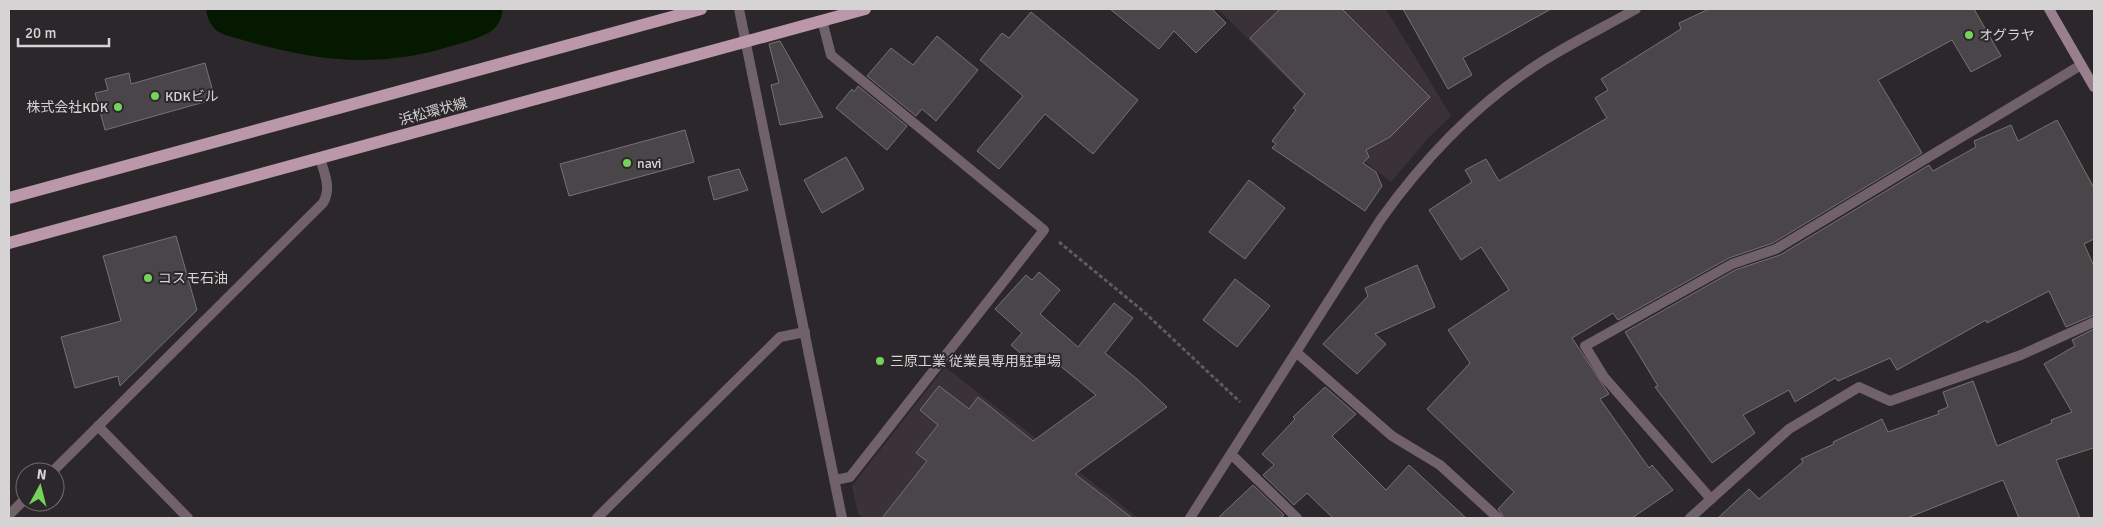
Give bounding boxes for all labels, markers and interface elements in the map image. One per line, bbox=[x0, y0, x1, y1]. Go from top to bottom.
scale bar bbox=[18, 15, 109, 47]
text: 20 m bbox=[25, 24, 56, 42]
place label: オグラヤ bbox=[1979, 27, 2035, 44]
marker: オグラヤ bbox=[1963, 29, 1975, 41]
place label: KDKビル bbox=[165, 88, 219, 105]
marker: KDKビル bbox=[149, 90, 161, 102]
street label: 浜松環状線 bbox=[397, 94, 469, 129]
place label: 株式会社KDK bbox=[26, 99, 109, 116]
marker: 株式会社KDK bbox=[112, 101, 124, 113]
place label: navi bbox=[637, 155, 662, 172]
marker: navi bbox=[621, 157, 633, 169]
place label: コスモ石油 bbox=[158, 270, 228, 287]
marker: コスモ石油 bbox=[142, 272, 154, 284]
place label: 三原工業 従業員専用駐車場 bbox=[890, 353, 1061, 370]
marker: 三原工業 従業員専用駐車場 bbox=[874, 355, 886, 367]
north arrow bbox=[15, 462, 65, 512]
text: N bbox=[36, 466, 47, 484]

